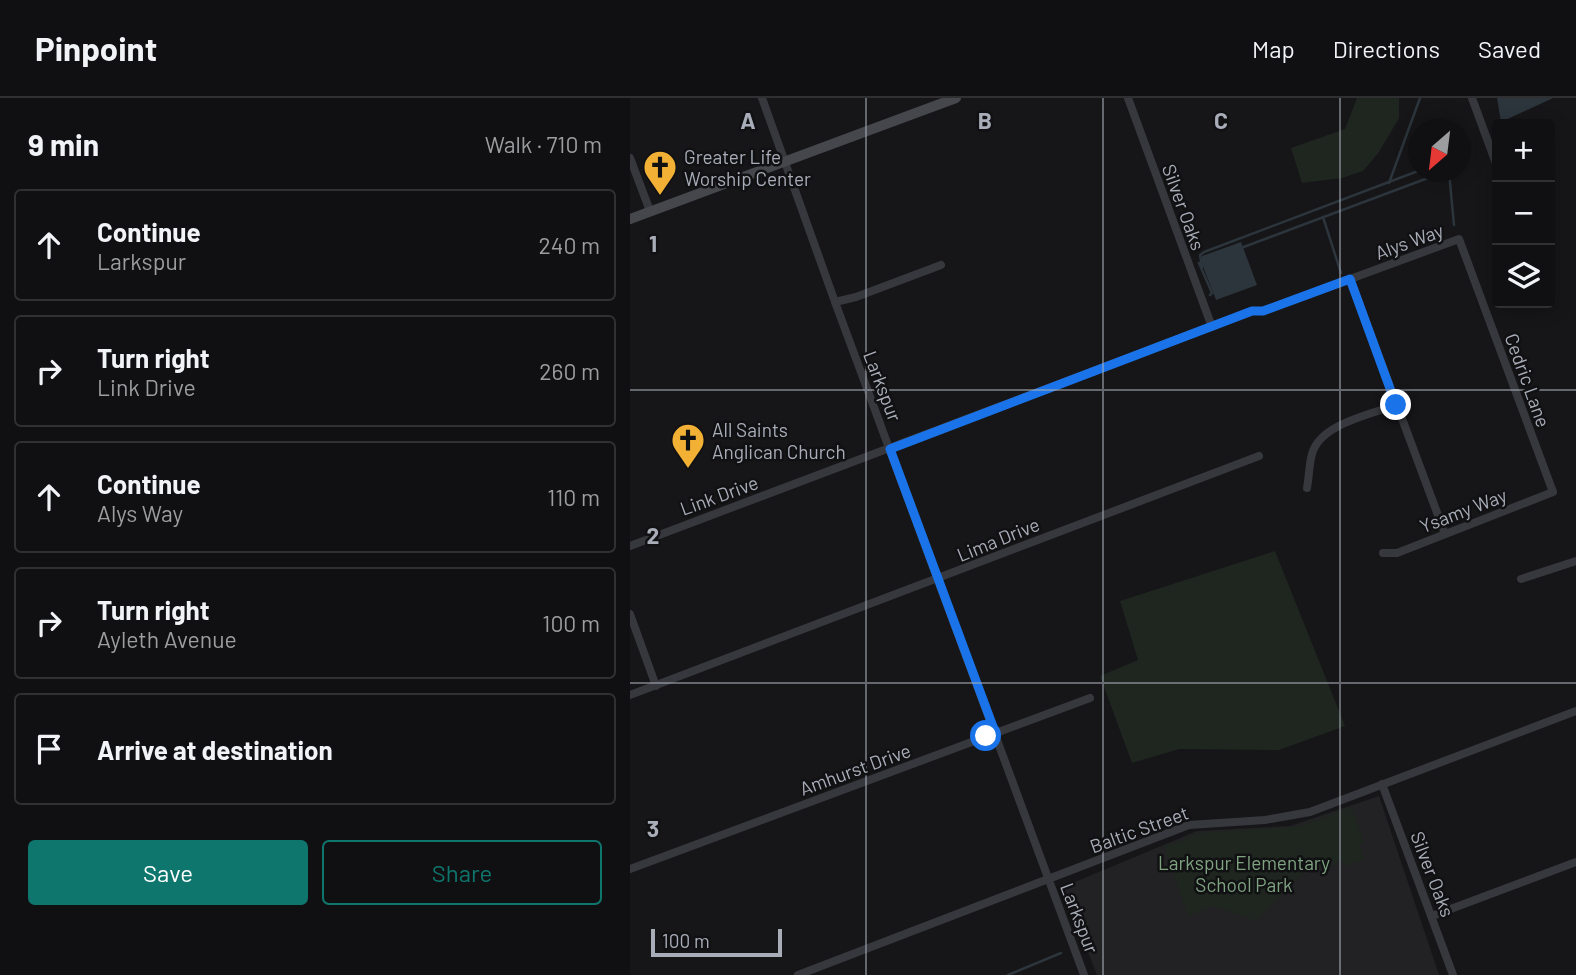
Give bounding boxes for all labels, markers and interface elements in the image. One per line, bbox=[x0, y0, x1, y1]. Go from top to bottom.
text: Pinpoint bbox=[35, 28, 157, 68]
text: Map bbox=[1252, 34, 1295, 63]
text: Directions bbox=[1333, 34, 1440, 63]
text: Saved bbox=[1478, 34, 1541, 63]
text: A bbox=[740, 106, 756, 134]
text: B bbox=[978, 106, 992, 134]
text: C bbox=[1214, 106, 1228, 134]
north arrow bbox=[1408, 119, 1471, 182]
map controls bbox=[1492, 119, 1555, 308]
button: + bbox=[1492, 119, 1555, 182]
text: 9 min bbox=[28, 126, 99, 162]
text: Walk · 710 m bbox=[485, 130, 602, 158]
place label: Greater Life Worship Center bbox=[684, 145, 811, 190]
church icon: Greater Life Worship Center bbox=[641, 148, 679, 197]
street label: Silver Oaks bbox=[1158, 161, 1210, 253]
button: − bbox=[1492, 182, 1555, 245]
text: Continue bbox=[97, 216, 201, 247]
street label: Alys Way bbox=[1372, 218, 1447, 264]
icon: ahead bbox=[30, 226, 68, 264]
text: 1 bbox=[649, 229, 657, 257]
text: 240 m bbox=[538, 231, 600, 259]
button: layers bbox=[1492, 245, 1555, 308]
text: Larkspur bbox=[97, 247, 186, 275]
street label: Cedric Lane bbox=[1500, 330, 1556, 430]
text: Turn right bbox=[97, 342, 210, 373]
street label: Larkspur bbox=[859, 348, 907, 425]
icon: right bbox=[30, 352, 68, 390]
text: 260 m bbox=[539, 357, 600, 385]
text: Link Drive bbox=[97, 373, 196, 401]
route end bbox=[1380, 389, 1411, 420]
place label: All Saints Anglican Church bbox=[712, 418, 846, 463]
church icon: All Saints Anglican Church bbox=[669, 421, 707, 470]
text: Continue bbox=[97, 468, 201, 499]
street label: Link Drive bbox=[677, 470, 761, 520]
icon: ahead bbox=[30, 478, 68, 516]
text: 110 m bbox=[547, 483, 600, 511]
street label: Ysamy Way bbox=[1416, 483, 1510, 537]
text: Alys Way bbox=[97, 499, 183, 527]
street label: Lima Drive bbox=[953, 512, 1043, 566]
text: 2 bbox=[647, 521, 659, 549]
text: Turn right bbox=[97, 594, 210, 625]
icon: right bbox=[30, 604, 68, 642]
text: 100 m bbox=[542, 609, 600, 637]
text: Ayleth Avenue bbox=[97, 625, 237, 653]
route start bbox=[970, 720, 1001, 751]
icon: arrive bbox=[30, 730, 68, 768]
text: Arrive at destination bbox=[97, 734, 333, 765]
street label: Amhurst Drive bbox=[796, 738, 914, 800]
street label: Baltic Street bbox=[1087, 801, 1191, 857]
text: 3 bbox=[647, 814, 659, 842]
street label: Silver Oaks bbox=[1406, 828, 1460, 920]
button: Save bbox=[28, 840, 308, 905]
button: Share bbox=[322, 840, 602, 905]
park label: Larkspur Elementary School Park bbox=[1158, 851, 1330, 896]
street label: Larkspur bbox=[1056, 880, 1104, 957]
scale bar bbox=[651, 926, 782, 958]
text: 100 m bbox=[662, 929, 710, 952]

